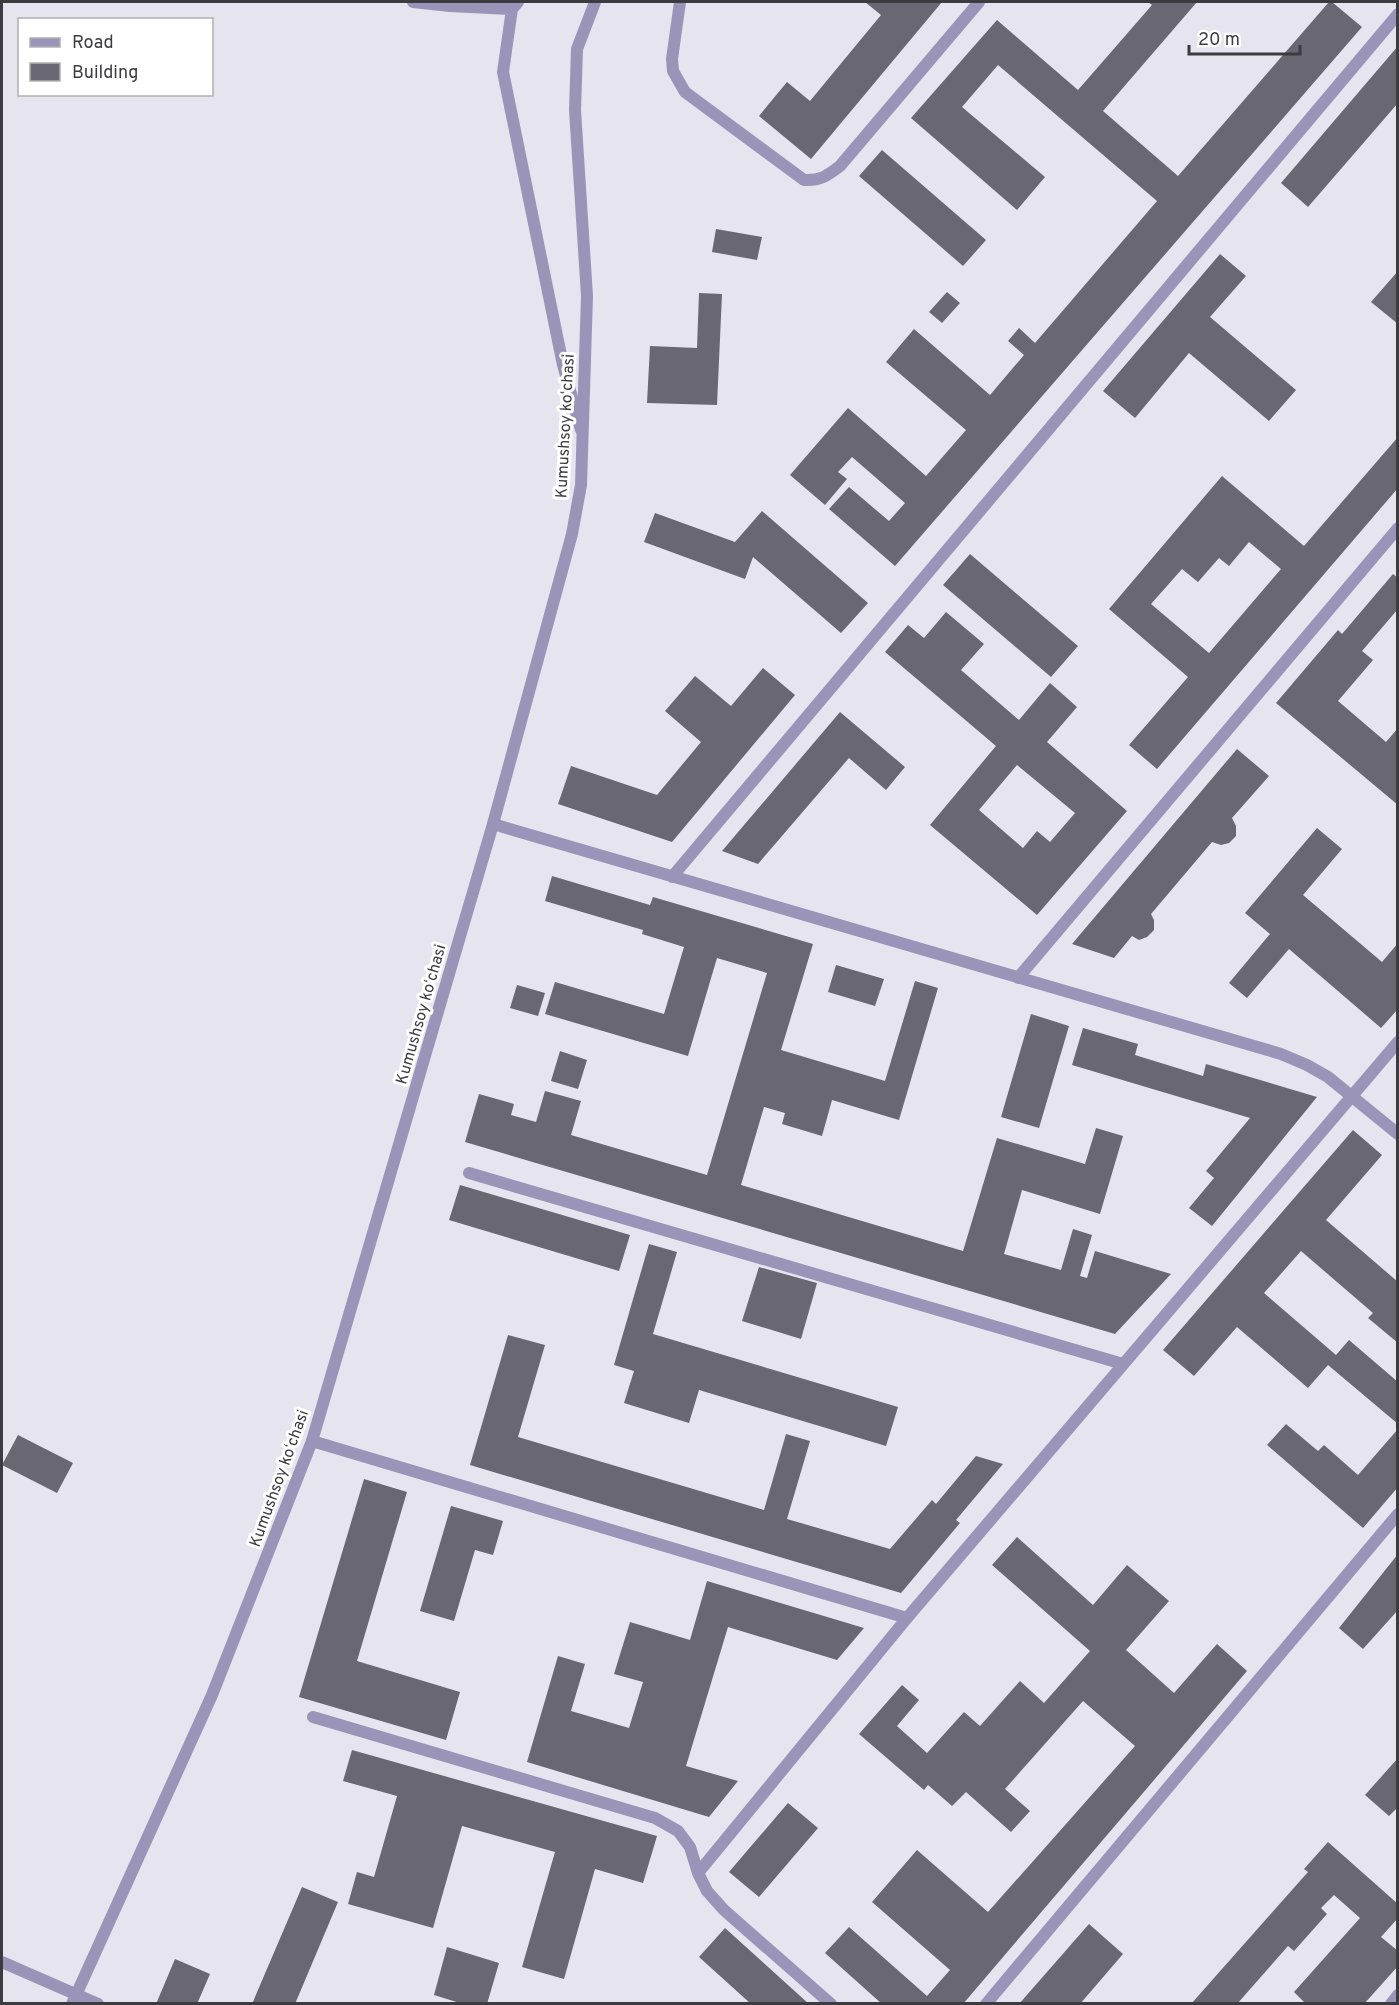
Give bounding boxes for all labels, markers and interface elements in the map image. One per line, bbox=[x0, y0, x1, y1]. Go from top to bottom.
legend bbox=[18, 18, 213, 96]
scale bar bbox=[1189, 18, 1300, 56]
text: 20 m bbox=[1198, 29, 1240, 52]
text: Road bbox=[72, 32, 114, 55]
text: Building bbox=[72, 62, 138, 85]
street label: Kumushsoy koʻchasi bbox=[552, 353, 580, 499]
street label: Kumushsoy koʻchasi bbox=[392, 942, 451, 1087]
street label: Kumushsoy koʻchasi bbox=[246, 1407, 314, 1550]

